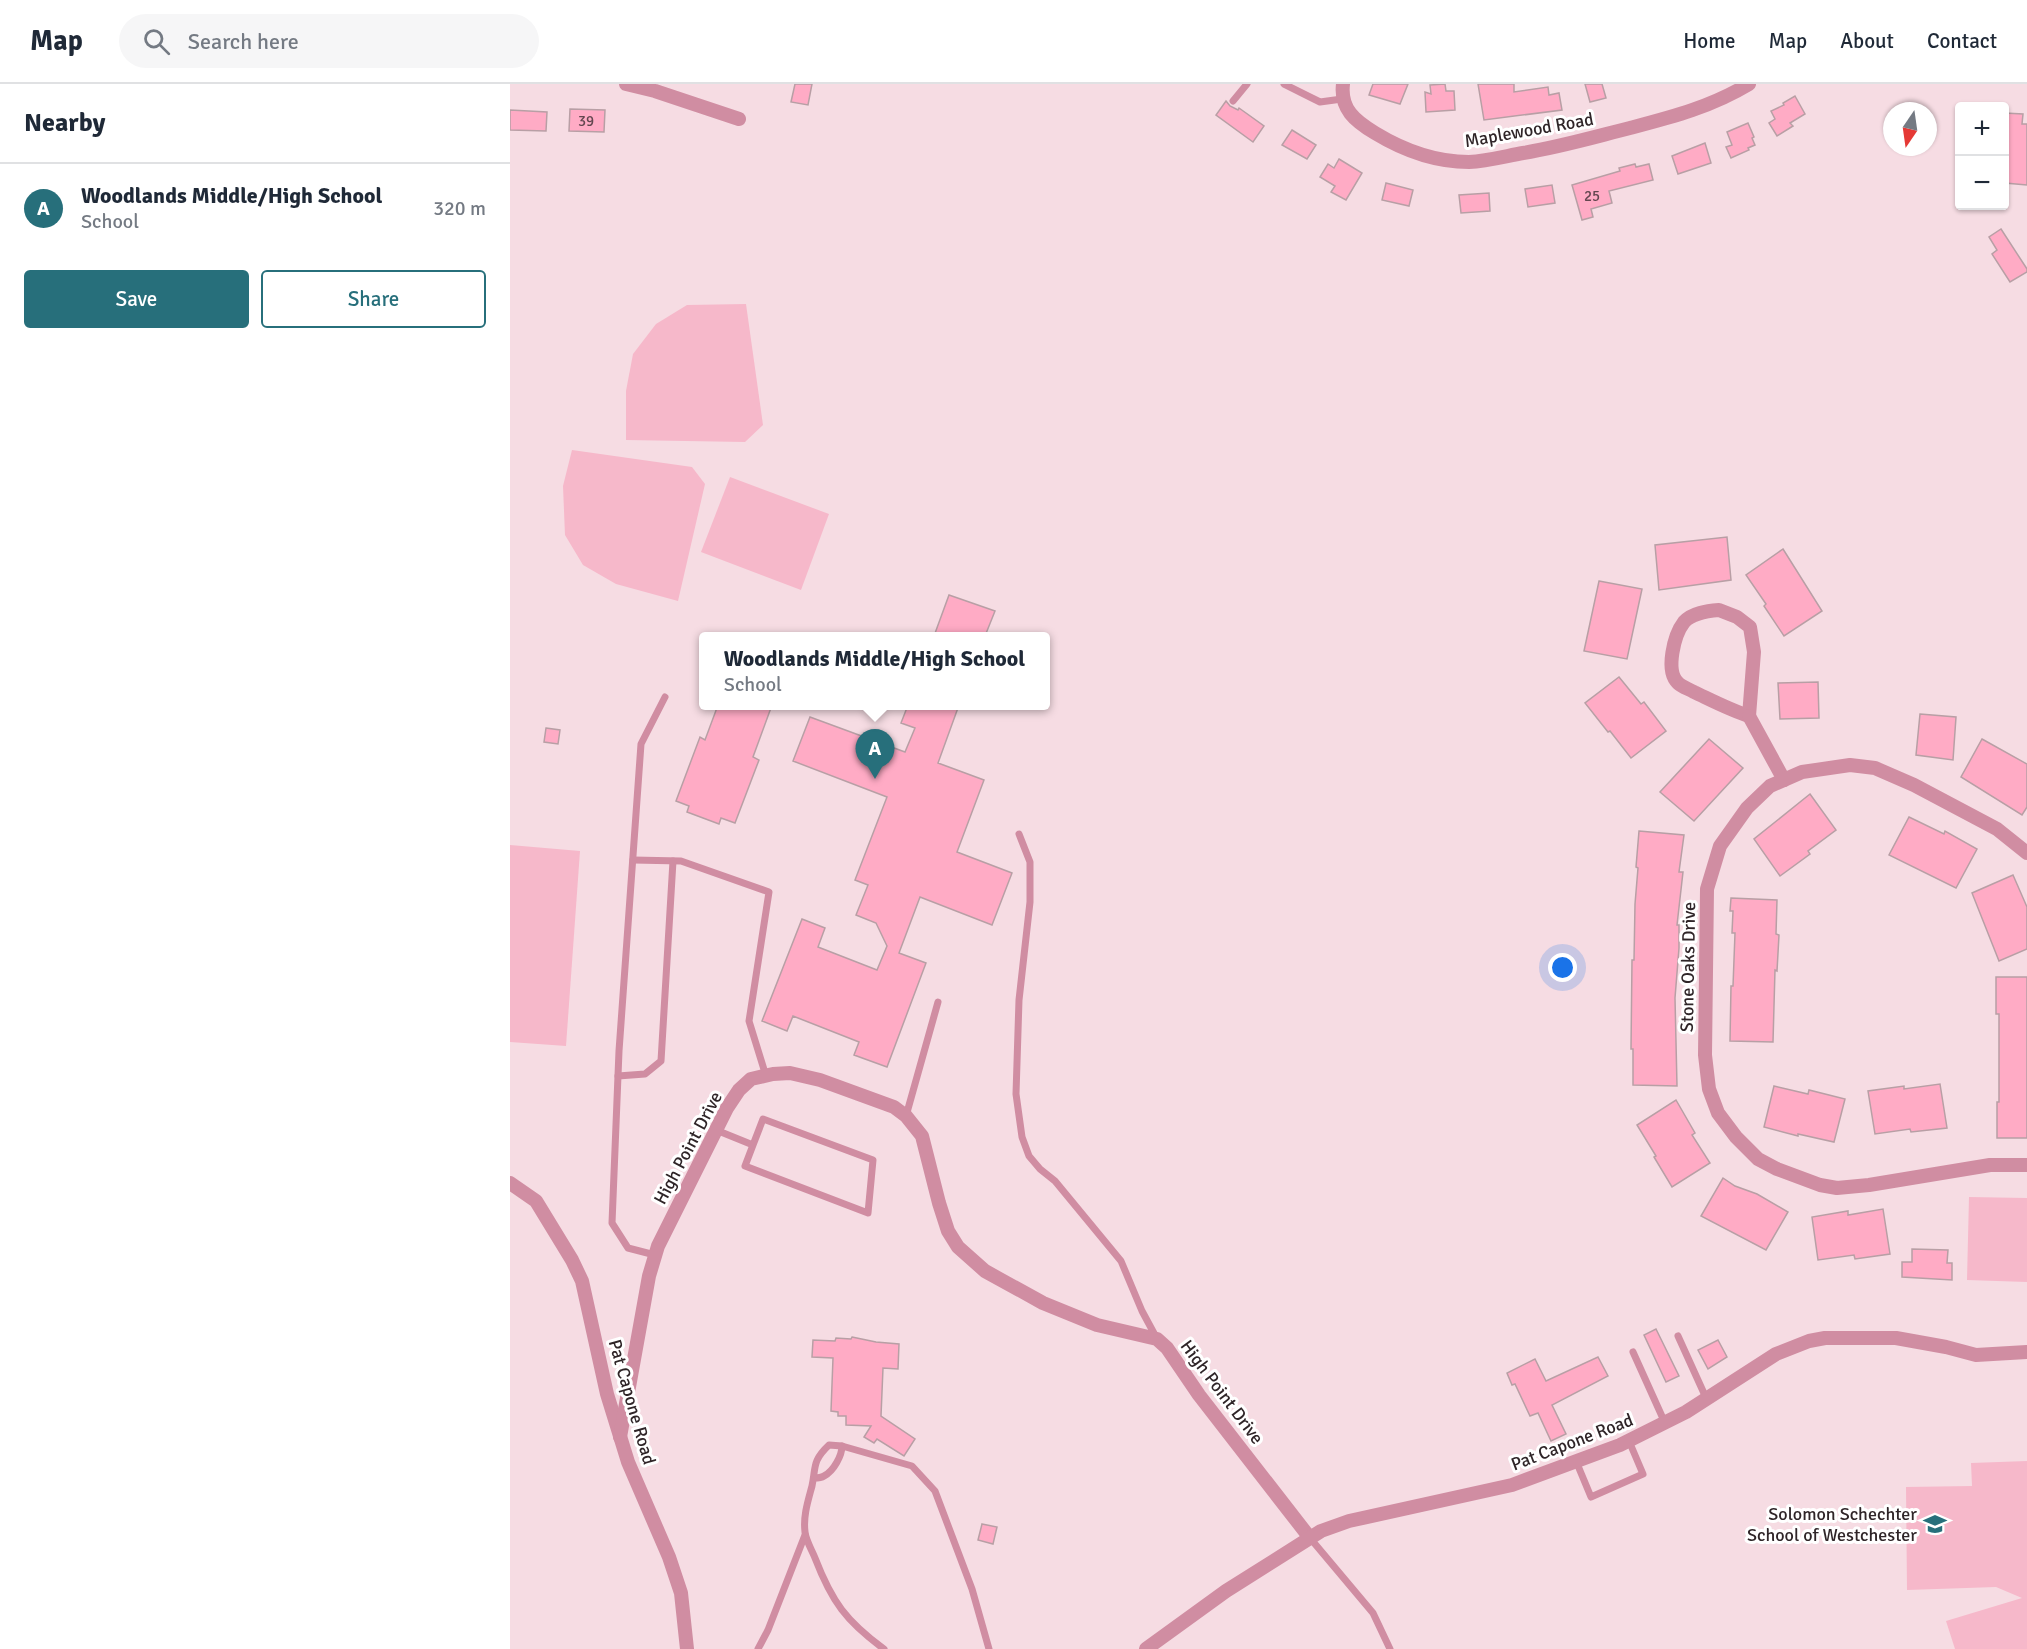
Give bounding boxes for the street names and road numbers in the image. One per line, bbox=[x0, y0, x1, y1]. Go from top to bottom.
street label: Maplewood Road bbox=[1463, 108, 1595, 152]
street label: Stone Oaks Drive bbox=[1676, 902, 1700, 1032]
street label: High Point Drive bbox=[649, 1088, 727, 1208]
street label: High Point Drive bbox=[1176, 1336, 1268, 1448]
street label: Pat Capone Road bbox=[604, 1337, 660, 1467]
street label: Pat Capone Road bbox=[1508, 1409, 1636, 1475]

